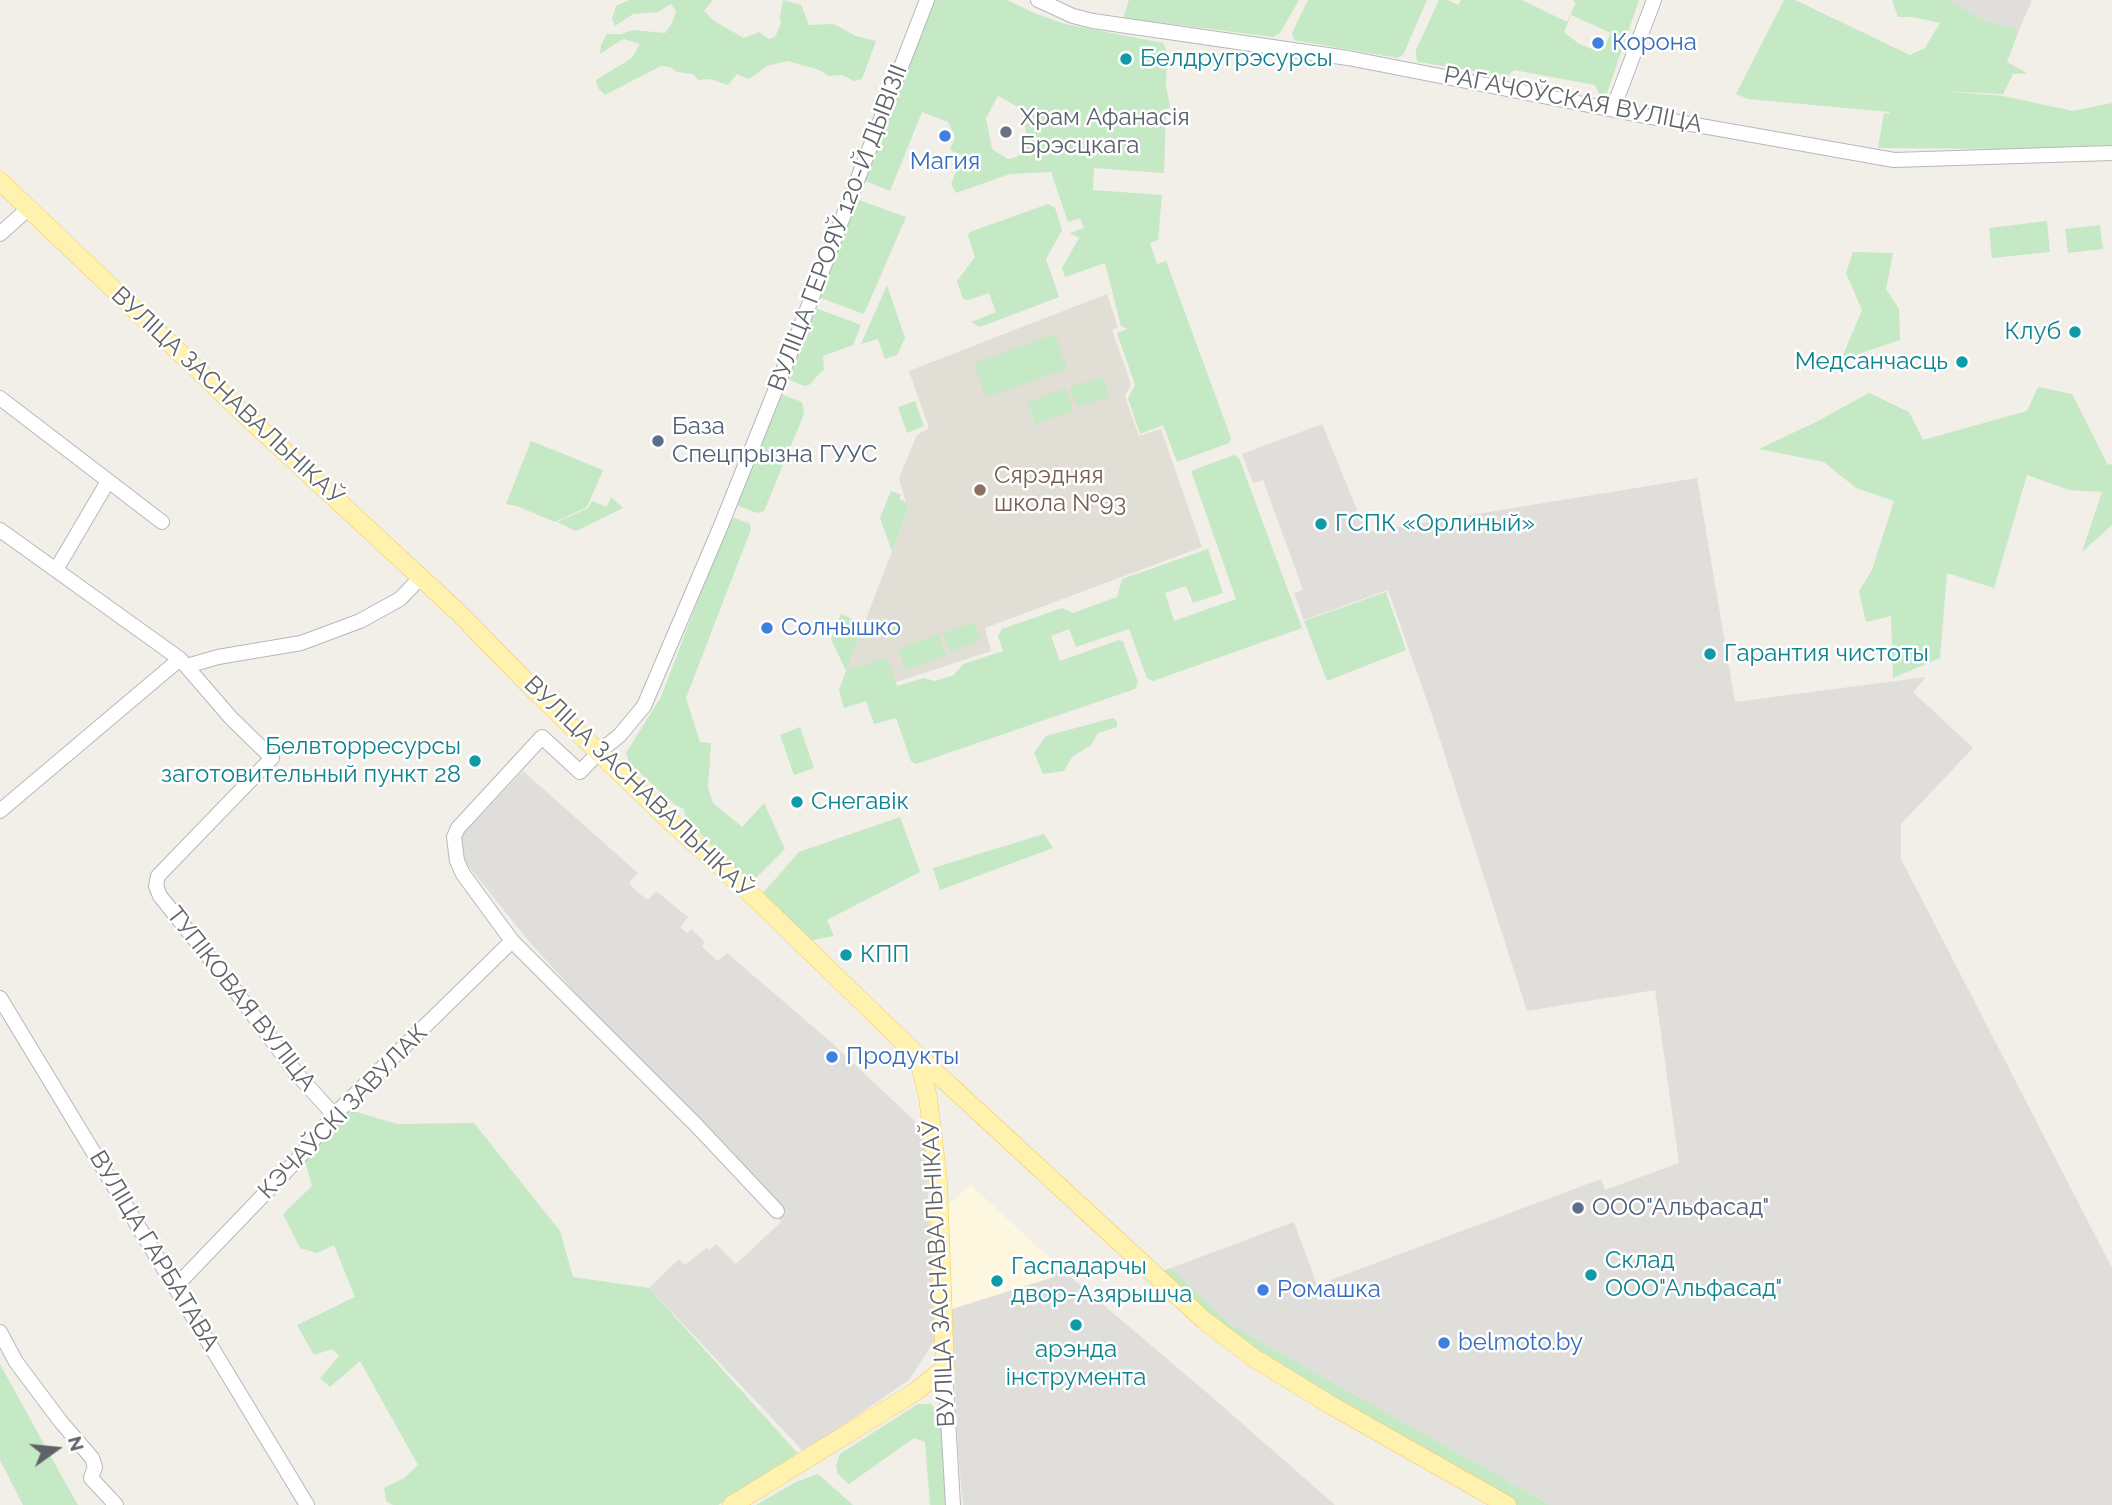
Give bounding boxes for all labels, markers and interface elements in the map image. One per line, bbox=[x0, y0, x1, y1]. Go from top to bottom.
place label: Корона bbox=[1612, 29, 1697, 57]
marker: Корона bbox=[1590, 35, 1606, 51]
place label: Белдругрэсурсы bbox=[1140, 45, 1333, 73]
marker: Белдругрэсурсы bbox=[1118, 51, 1134, 67]
street label: ВУЛІЦА ГЕРОЯЎ 120-Й ДЫВІЗІІ bbox=[762, 61, 914, 395]
street label: РАГАЧОЎСКАЯ ВУЛІЦА bbox=[1441, 61, 1705, 139]
place label: Храм Афанасія Брэсцкага bbox=[1020, 104, 1190, 160]
marker: Храм Афанасія Брэсцкага bbox=[998, 124, 1014, 140]
marker: Магия bbox=[937, 128, 953, 144]
place label: Магия bbox=[910, 148, 980, 176]
street label: ВУЛІЦА ЗАСНАВАЛЬНІКАЎ bbox=[105, 281, 349, 511]
place label: Клуб bbox=[2005, 318, 2061, 346]
marker: Клуб bbox=[2067, 324, 2083, 340]
place label: Медсанчасць bbox=[1795, 348, 1948, 376]
marker: Медсанчасць bbox=[1954, 354, 1970, 370]
place label: База Спецпрызна ГУУС bbox=[672, 413, 877, 469]
marker: База Спецпрызна ГУУС bbox=[650, 433, 666, 449]
place label: Сярэдняя школа №93 bbox=[994, 462, 1126, 518]
marker: Сярэдняя школа №93 bbox=[972, 482, 988, 498]
place label: ГСПК «Орлиный» bbox=[1335, 510, 1535, 538]
marker: ГСПК «Орлиный» bbox=[1313, 516, 1329, 532]
place label: Солнышко bbox=[781, 614, 901, 642]
marker: Солнышко bbox=[759, 620, 775, 636]
place label: Гарантия чистоты bbox=[1724, 640, 1929, 668]
marker: Гарантия чистоты bbox=[1702, 646, 1718, 662]
street label: ВУЛІЦА ЗАСНАВАЛЬНІКАЎ bbox=[518, 670, 758, 904]
place label: Белвторресурсы заготовительный пункт 28 bbox=[161, 733, 461, 789]
marker: Белвторресурсы заготовительный пункт 28 bbox=[467, 753, 483, 769]
place label: Снегавік bbox=[811, 788, 909, 816]
marker: Снегавік bbox=[789, 794, 805, 810]
street label: ТУПІКОВАЯ ВУЛІЦА bbox=[160, 901, 322, 1097]
place label: КПП bbox=[860, 941, 909, 969]
marker: КПП bbox=[838, 947, 854, 963]
street label: КЭЧАЎСКІ ЗАВУЛАК bbox=[252, 1019, 434, 1205]
place label: Продукты bbox=[846, 1043, 959, 1071]
marker: Продукты bbox=[824, 1049, 840, 1065]
street label: ВУЛІЦА ЗАСНАВАЛЬНІКАЎ bbox=[917, 1120, 961, 1428]
street label: ВУЛІЦА ГАРБАТАВА bbox=[83, 1146, 225, 1356]
place label: ООО"Альфасад" bbox=[1592, 1194, 1769, 1222]
marker: ООО"Альфасад" bbox=[1570, 1200, 1586, 1216]
place label: Склад ООО"Альфасад" bbox=[1605, 1247, 1782, 1303]
place label: Гаспадарчы двор-Азярышча bbox=[1011, 1253, 1192, 1309]
marker: Склад ООО"Альфасад" bbox=[1583, 1267, 1599, 1283]
marker: Гаспадарчы двор-Азярышча bbox=[989, 1273, 1005, 1289]
place label: Ромашка bbox=[1277, 1276, 1381, 1304]
marker: Ромашка bbox=[1255, 1282, 1271, 1298]
marker: арэнда інструмента bbox=[1068, 1317, 1084, 1333]
place label: belmoto.by bbox=[1458, 1329, 1583, 1357]
marker: belmoto.by bbox=[1436, 1335, 1452, 1351]
place label: арэнда інструмента bbox=[1006, 1336, 1146, 1392]
north arrow bbox=[21, 1414, 91, 1484]
text: N bbox=[64, 1434, 89, 1453]

